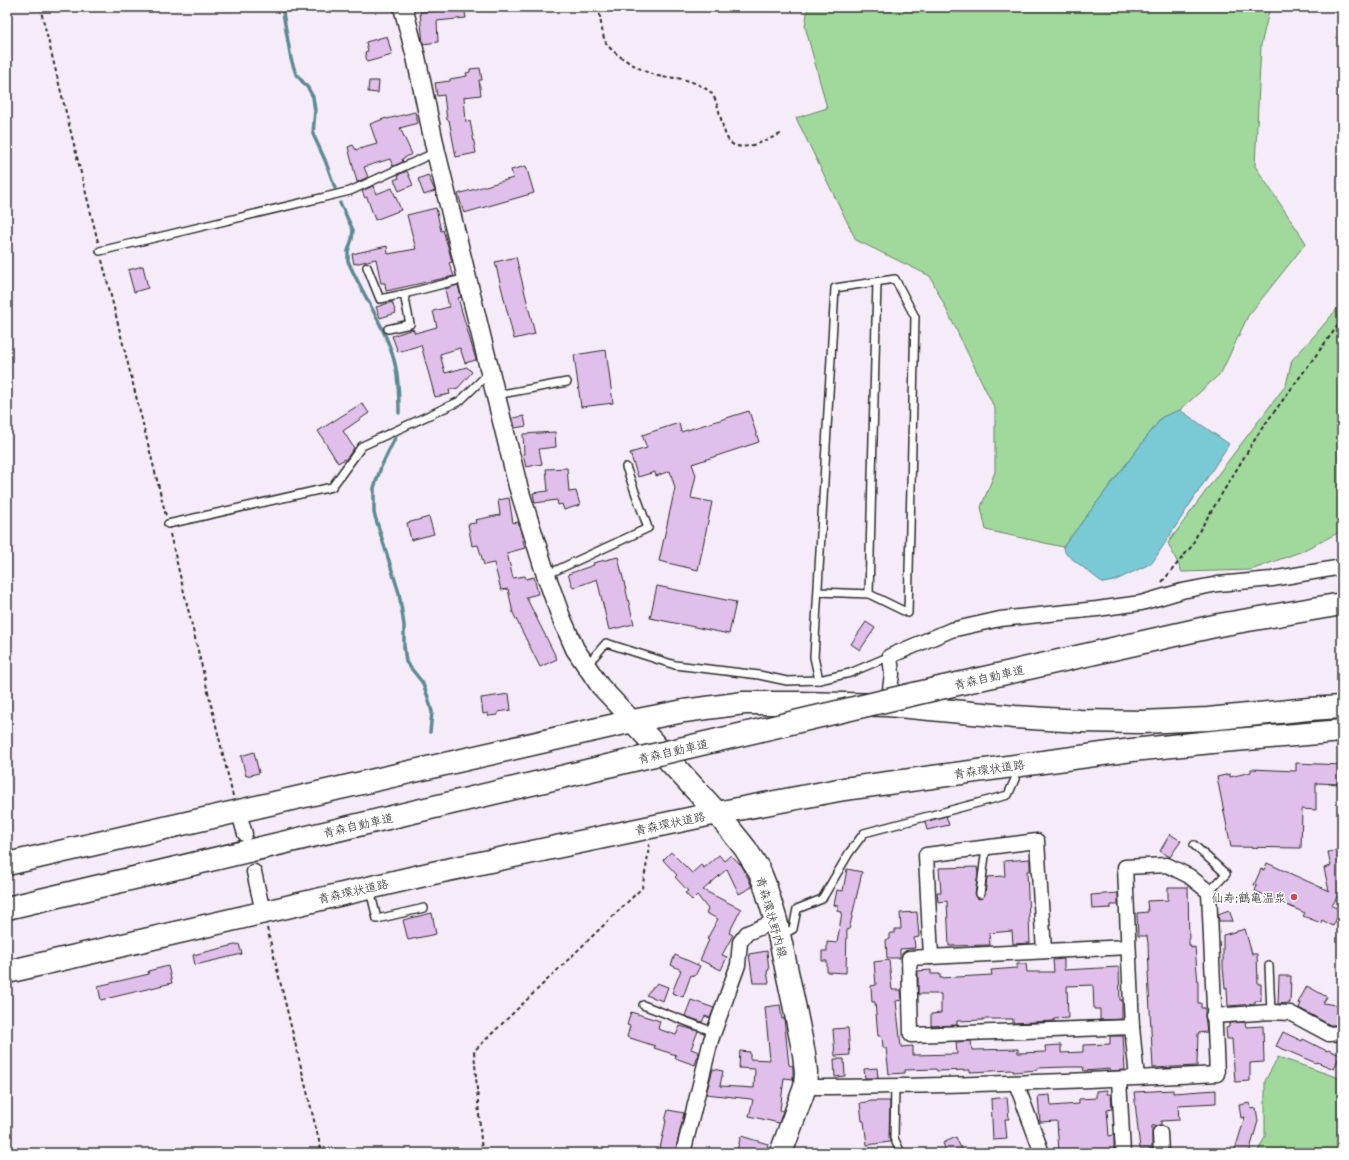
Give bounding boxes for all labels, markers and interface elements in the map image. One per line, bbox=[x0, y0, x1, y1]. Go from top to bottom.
street label: 青森自動車道 bbox=[952, 661, 1026, 693]
street label: 青森自動車道 bbox=[636, 735, 710, 767]
street label: 青森環状道路 bbox=[952, 756, 1026, 782]
street label: 青森環状道路 bbox=[633, 807, 707, 839]
street label: 青森自動車道 bbox=[321, 809, 395, 841]
street label: 青森環状野内線 bbox=[752, 874, 792, 960]
street label: 青森環状道路 bbox=[316, 875, 390, 907]
place label: 仙寿;鶴亀温泉 bbox=[1211, 889, 1286, 906]
marker: 仙寿;鶴亀温泉 bbox=[1289, 892, 1299, 902]

